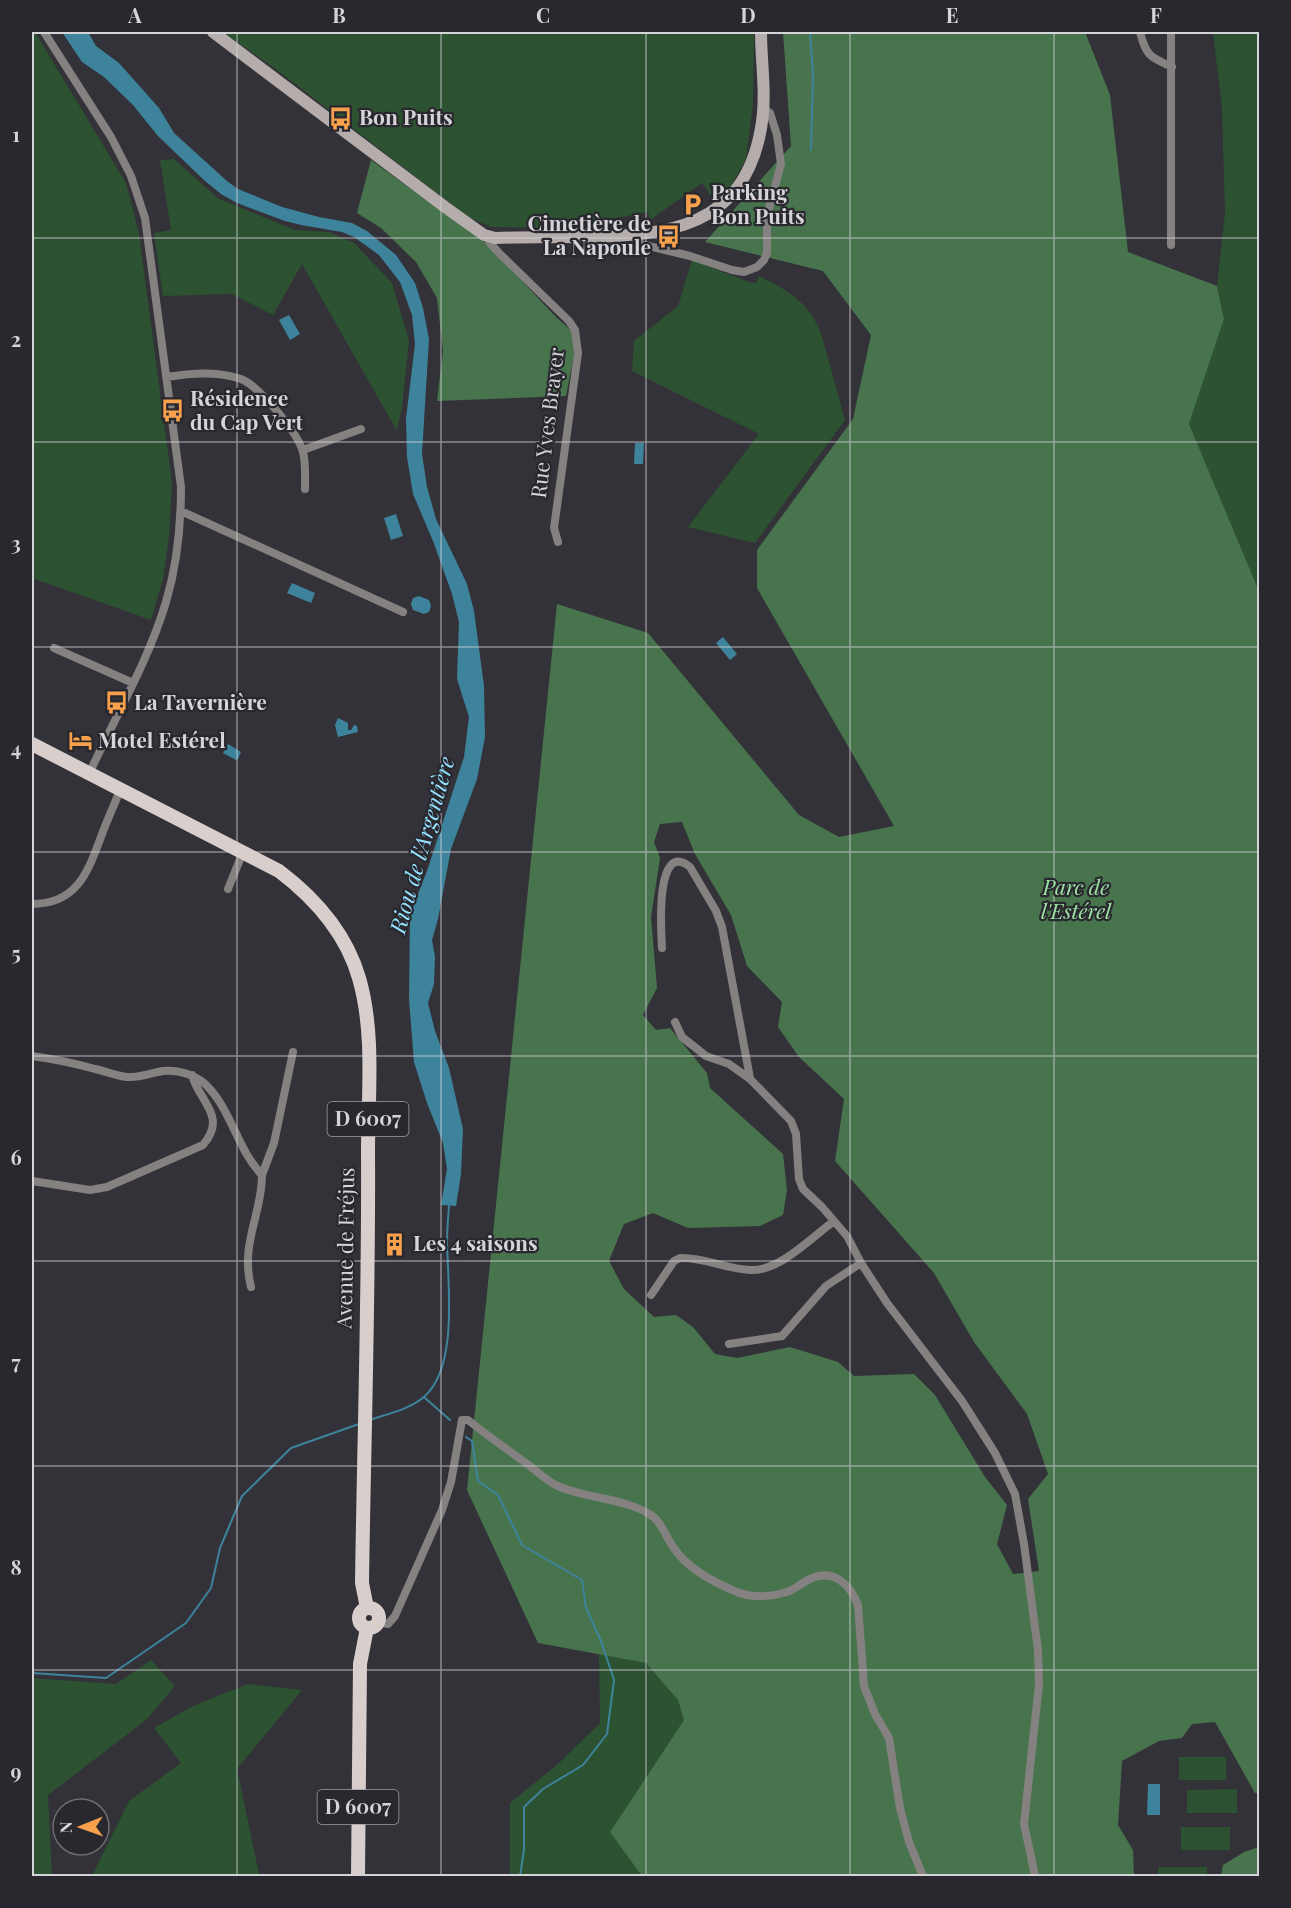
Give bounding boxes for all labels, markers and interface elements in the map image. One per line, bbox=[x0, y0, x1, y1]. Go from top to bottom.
text: A bbox=[127, 1, 142, 28]
text: B bbox=[332, 1, 346, 28]
text: C bbox=[536, 1, 550, 28]
text: D bbox=[740, 1, 756, 28]
text: E bbox=[946, 1, 958, 28]
text: F bbox=[1150, 1, 1162, 28]
place label: Bon Puits bbox=[359, 102, 453, 130]
bus stop icon: Bon Puits bbox=[328, 105, 354, 131]
text: 1 bbox=[12, 120, 20, 147]
place label: Parking Bon Puits bbox=[711, 177, 805, 229]
parking icon: Parking Bon Puits bbox=[680, 192, 706, 218]
place label: Cimetière de La Napoule bbox=[527, 208, 651, 260]
bus stop icon: Cimetière de La Napoule bbox=[656, 223, 682, 249]
text: 2 bbox=[11, 325, 21, 352]
street label: Rue Yves Brayer bbox=[523, 345, 569, 500]
place label: Résidence du Cap Vert bbox=[190, 383, 303, 435]
bus stop icon: Résidence du Cap Vert bbox=[159, 398, 185, 424]
text: 3 bbox=[11, 529, 21, 556]
place label: La Tavernière bbox=[134, 687, 267, 715]
bus stop icon: La Tavernière bbox=[103, 690, 129, 716]
place label: Motel Estérel bbox=[98, 725, 226, 753]
hotel icon: Motel Estérel bbox=[67, 728, 93, 754]
text: 4 bbox=[11, 734, 21, 761]
water label: Riou de l'Argentière bbox=[381, 752, 461, 938]
park label: Parc de l'Estérel bbox=[1041, 872, 1112, 924]
text: 5 bbox=[11, 939, 21, 966]
road number: D 6007 bbox=[328, 1102, 409, 1136]
text: 6 bbox=[10, 1143, 22, 1170]
street label: Avenue de Fréjus bbox=[329, 1167, 359, 1330]
place label: Les 4 saisons bbox=[413, 1228, 538, 1256]
building icon: Les 4 saisons bbox=[382, 1231, 408, 1257]
text: 7 bbox=[11, 1348, 21, 1375]
text: 8 bbox=[10, 1553, 22, 1580]
text: 9 bbox=[10, 1757, 22, 1784]
road number: D 6007 bbox=[318, 1790, 398, 1824]
north arrow bbox=[51, 1797, 111, 1857]
text: N bbox=[55, 1821, 76, 1833]

